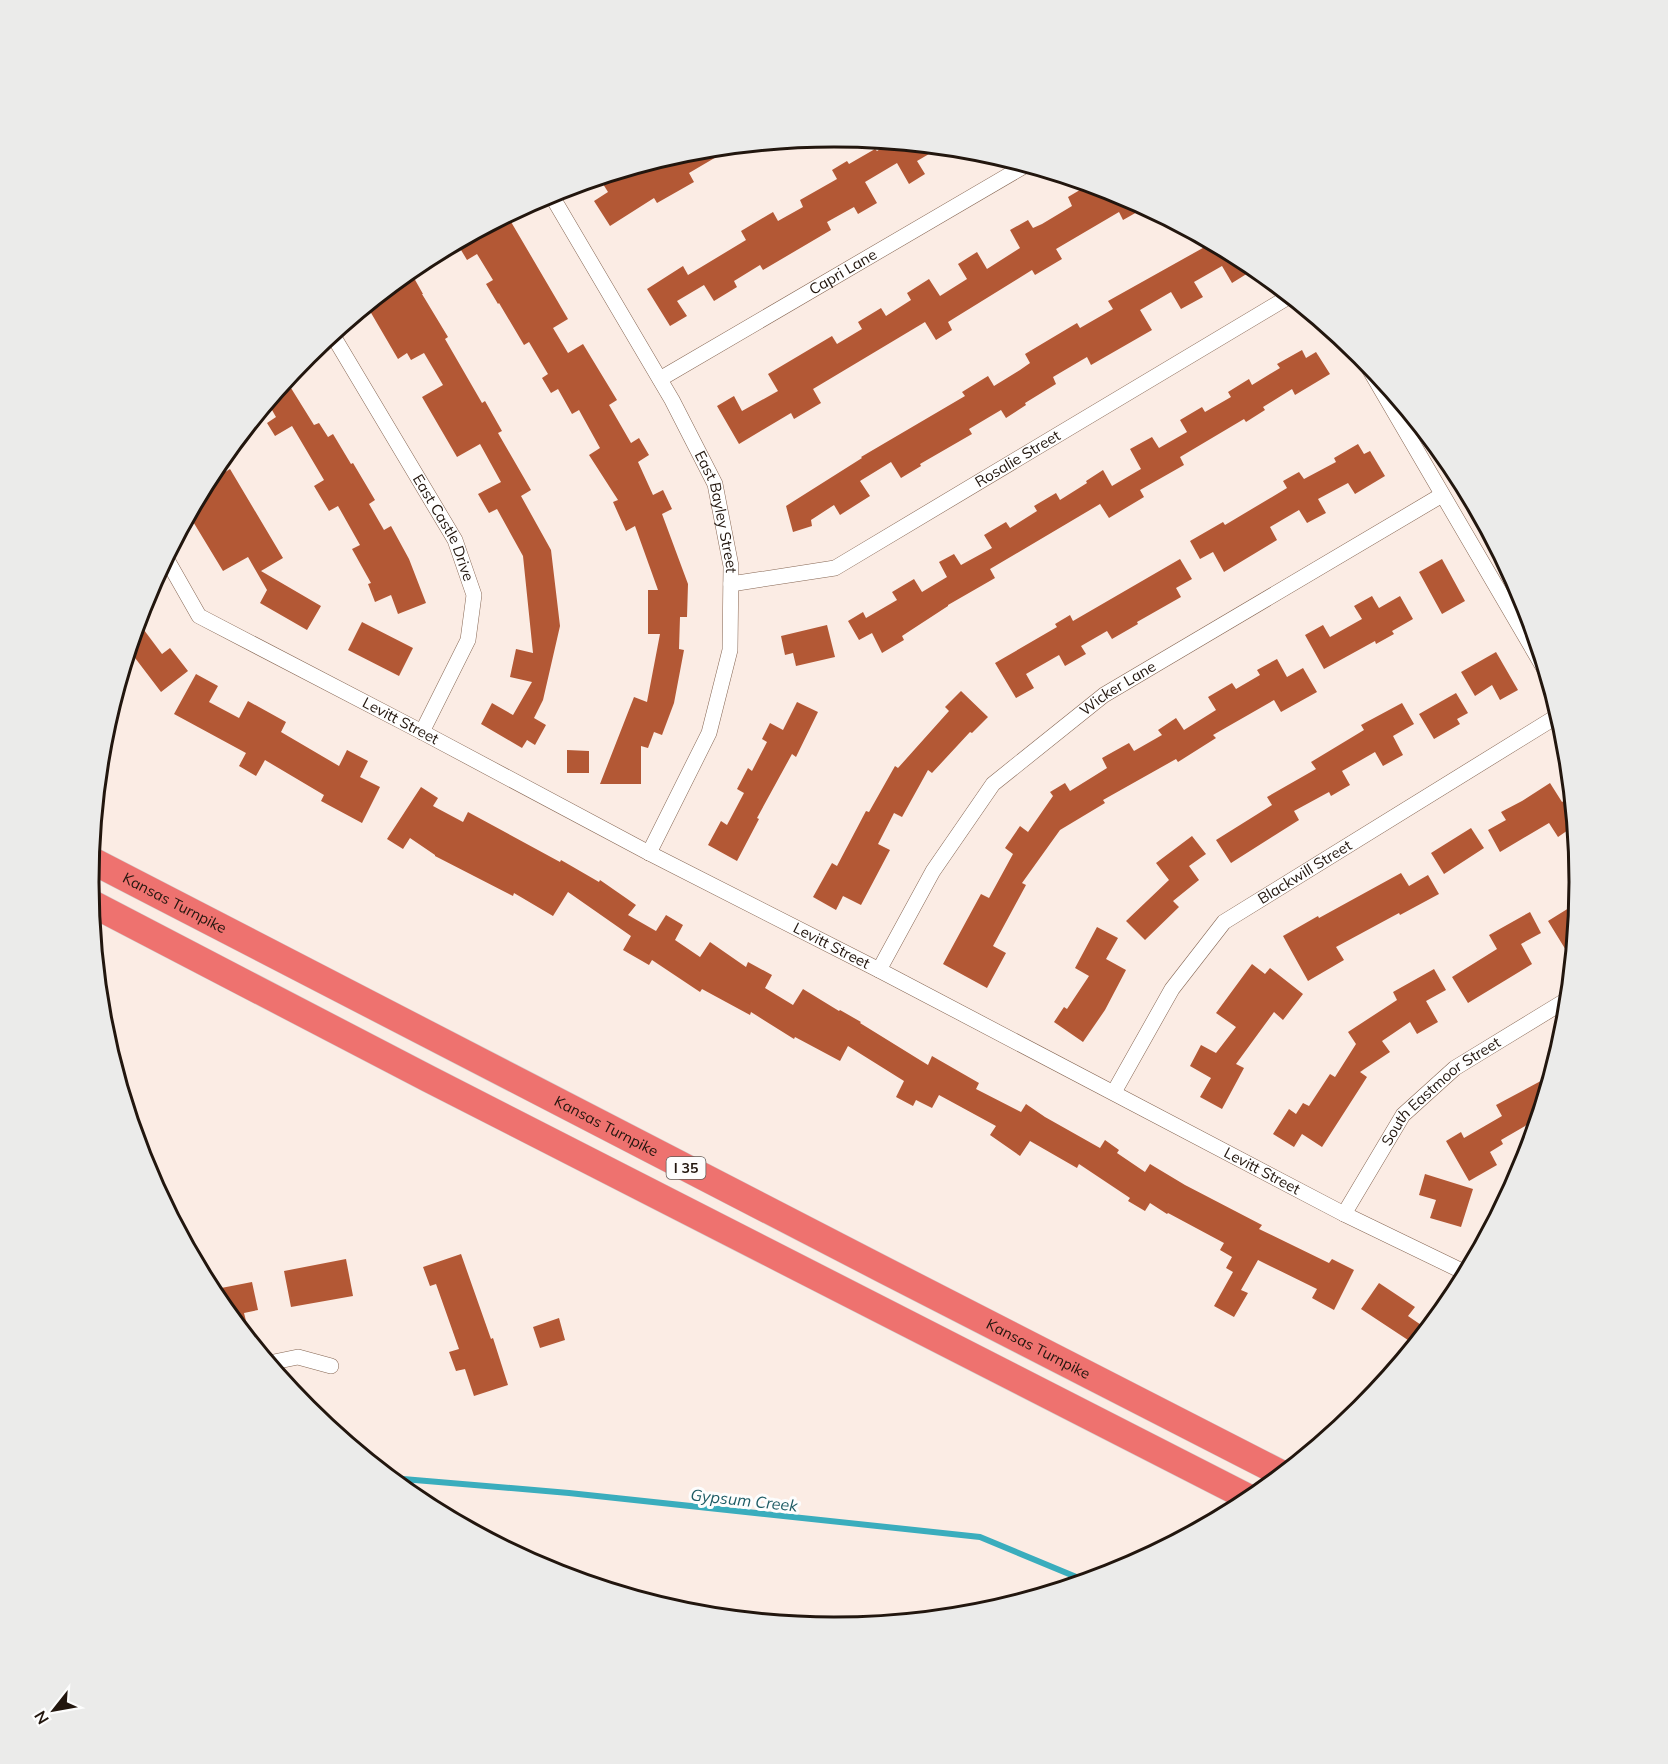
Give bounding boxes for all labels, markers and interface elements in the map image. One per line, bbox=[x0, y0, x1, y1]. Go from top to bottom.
street label: Capri Lane bbox=[806, 244, 880, 299]
street label: Rosalie Street bbox=[971, 426, 1063, 491]
street label: East Bayley Street bbox=[691, 447, 741, 573]
street label: East Castle Drive bbox=[409, 471, 479, 584]
street label: Wicker Lane bbox=[1076, 656, 1159, 720]
street label: Levitt Street bbox=[359, 693, 442, 748]
street label: Blackwill Street bbox=[1254, 835, 1355, 908]
street label: Kansas Turnpike bbox=[120, 868, 230, 937]
street label: Levitt Street bbox=[790, 918, 873, 973]
street label: South Eastmoor Street bbox=[1377, 1032, 1504, 1149]
street label: Kansas Turnpike bbox=[551, 1091, 662, 1161]
street label: Levitt Street bbox=[1221, 1143, 1304, 1198]
road number: I 35 bbox=[666, 1157, 706, 1179]
street label: Kansas Turnpike bbox=[983, 1314, 1094, 1383]
water label: Gypsum Creek bbox=[690, 1484, 799, 1516]
north arrow bbox=[24, 1680, 84, 1740]
text: N bbox=[29, 1707, 53, 1728]

